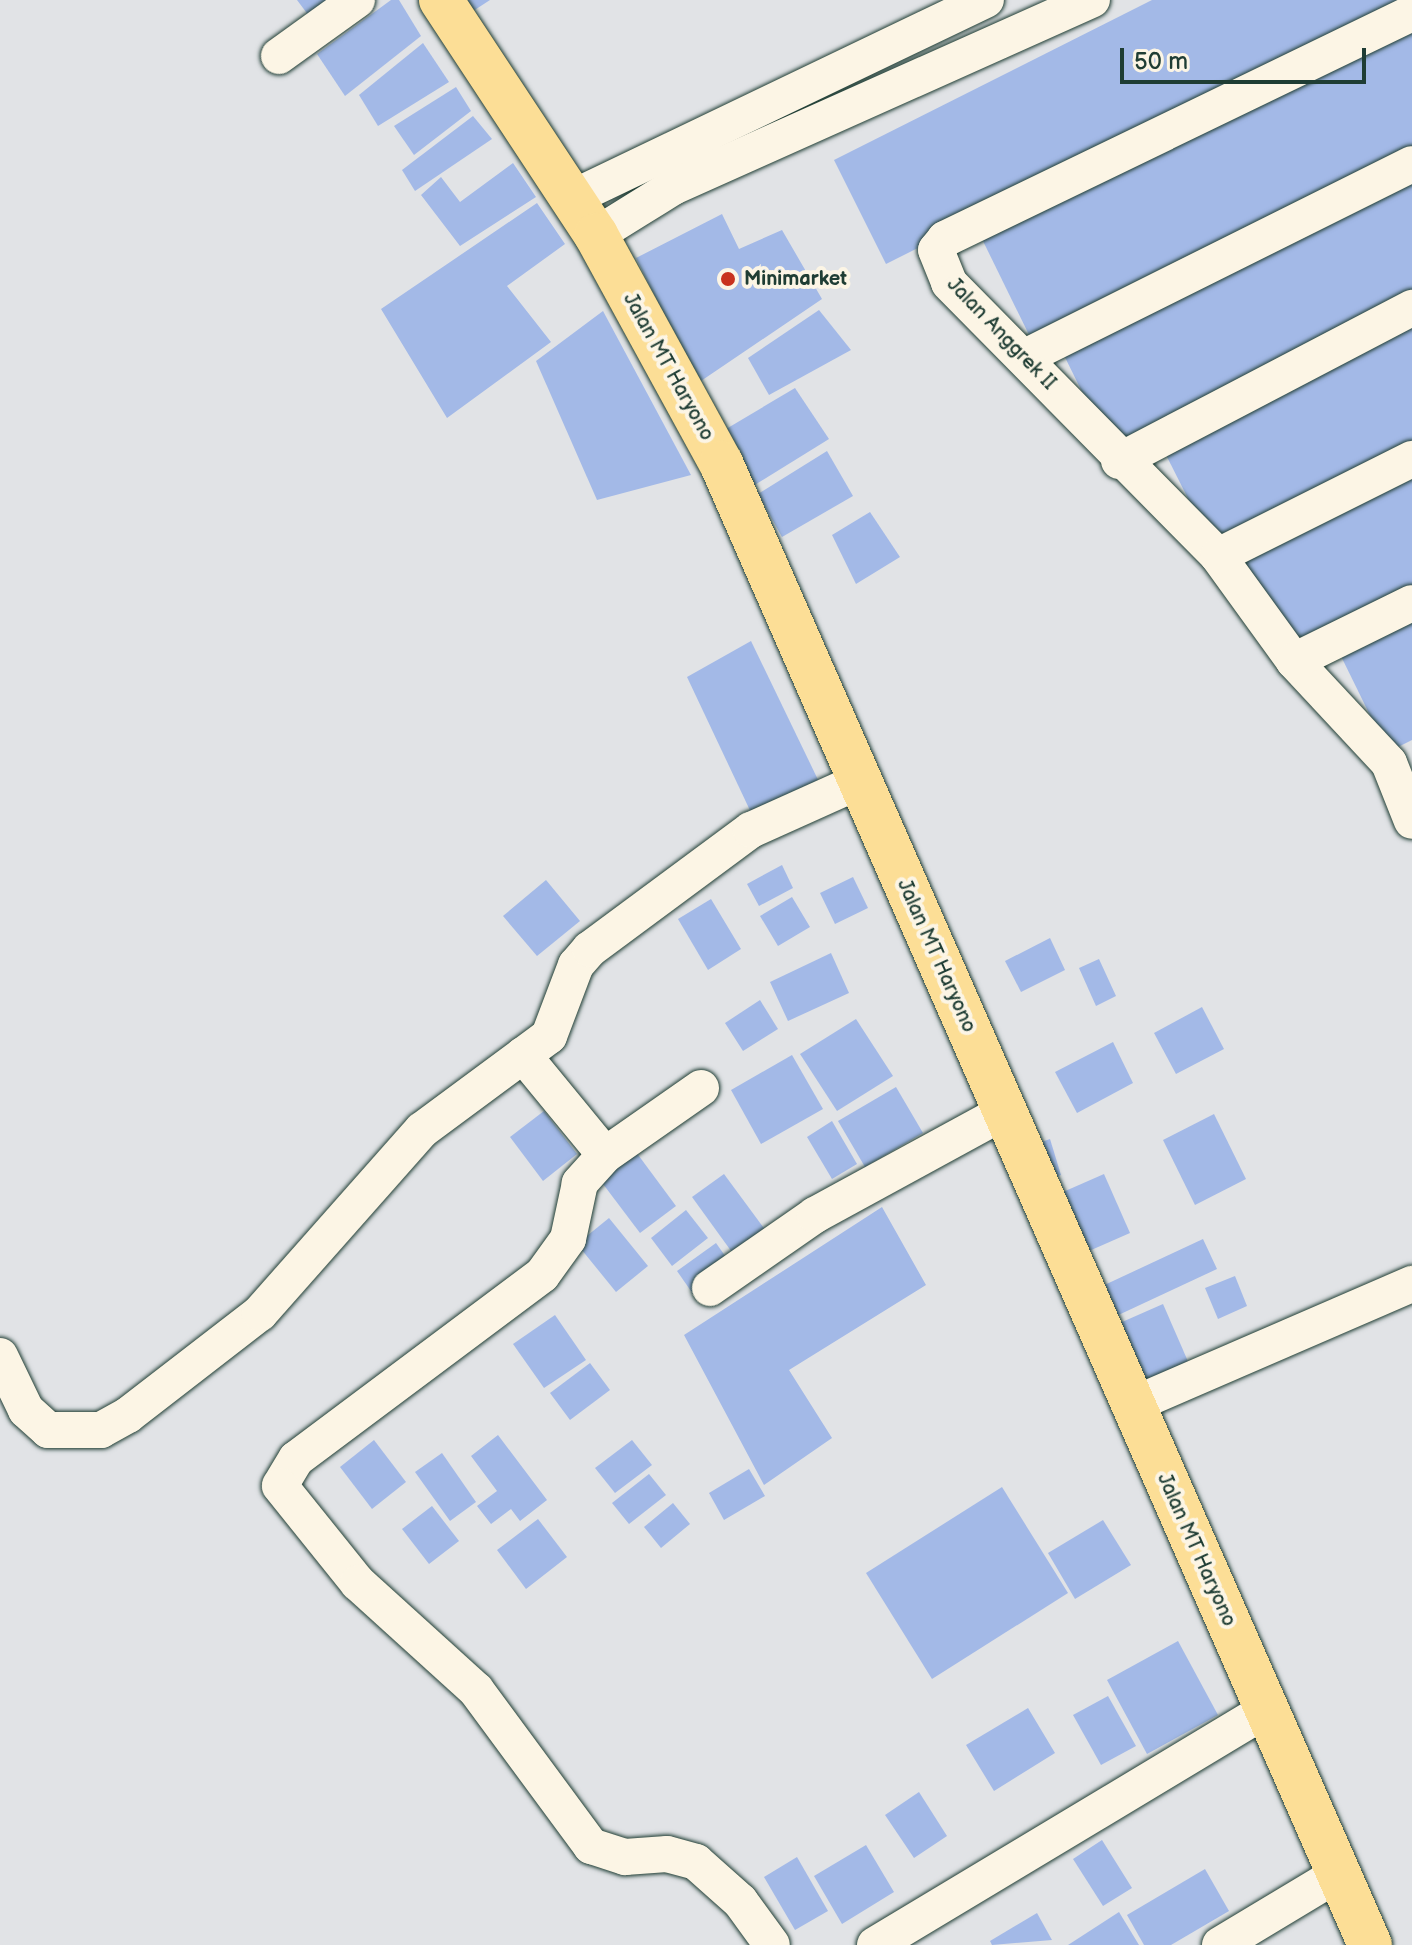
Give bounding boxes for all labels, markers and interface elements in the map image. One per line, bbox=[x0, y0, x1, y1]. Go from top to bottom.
scale bar bbox=[1124, 32, 1370, 82]
text: 50 m bbox=[1134, 47, 1188, 76]
place label: Minimarket bbox=[744, 267, 847, 291]
marker: Minimarket bbox=[719, 270, 737, 288]
street label: Jalan Anggrek II bbox=[941, 273, 1061, 395]
street label: Jalan MT Haryono bbox=[618, 289, 718, 445]
street label: Jalan MT Haryono bbox=[891, 876, 981, 1036]
street label: Jalan MT Haryono bbox=[1151, 1470, 1241, 1630]

